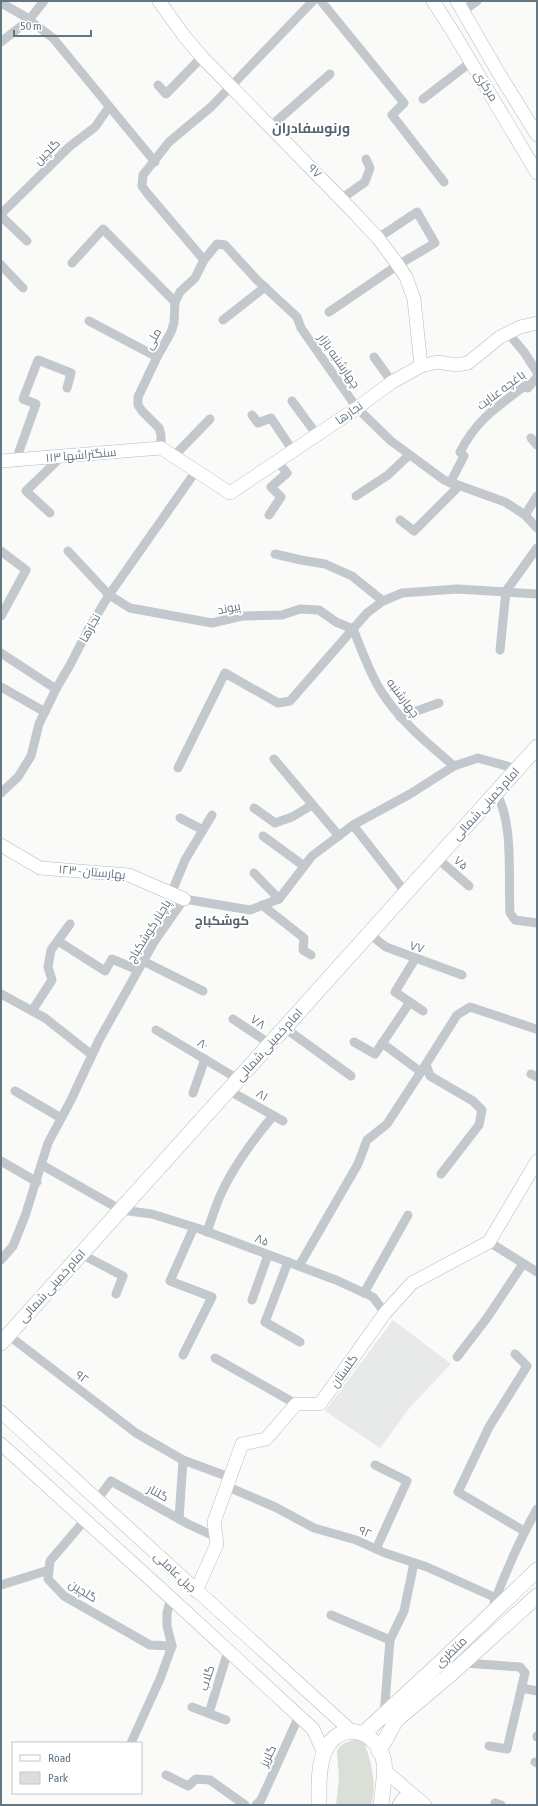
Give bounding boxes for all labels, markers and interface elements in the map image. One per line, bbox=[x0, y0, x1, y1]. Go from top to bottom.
scale bar bbox=[14, 12, 91, 38]
text: 50 m bbox=[20, 19, 42, 33]
street label: مرکزی bbox=[471, 68, 501, 104]
district label: ورنوسفادران bbox=[272, 120, 350, 137]
street label: گلچین bbox=[31, 136, 64, 169]
street label: ۹۷ bbox=[305, 161, 325, 181]
street label: ملی bbox=[142, 326, 164, 352]
street label: چهارشنبه بازار bbox=[313, 330, 363, 392]
street label: باغچه عنایت bbox=[474, 367, 529, 414]
street label: نجارها bbox=[333, 399, 365, 427]
street label: سنگتراشها ۱۱۳ bbox=[45, 445, 117, 465]
street label: پیوند bbox=[216, 599, 243, 619]
street label: نجارها bbox=[77, 611, 103, 645]
street label: چهارشنبه bbox=[382, 676, 422, 721]
street label: امام خمینی شمالی bbox=[450, 765, 523, 844]
street label: ۷۵ bbox=[451, 853, 471, 873]
street label: بهارستان - ۱۲۳ bbox=[58, 862, 126, 882]
street label: پاچنار کوشکباج bbox=[124, 896, 176, 966]
district label: کوشکباج bbox=[195, 913, 249, 929]
street label: ۷۷ bbox=[408, 938, 427, 956]
street label: امام خمینی شمالی bbox=[233, 1006, 306, 1085]
street label: ۷۸ bbox=[248, 1012, 269, 1032]
street label: ۸۰ bbox=[195, 1035, 211, 1053]
street label: ۸۱ bbox=[254, 1086, 270, 1104]
street label: ۸۵ bbox=[253, 1231, 271, 1249]
street label: امام خمینی شمالی bbox=[16, 1247, 89, 1326]
street label: گلستان bbox=[327, 1352, 361, 1390]
street label: ۹۲ bbox=[73, 1368, 91, 1386]
street label: گلنار bbox=[144, 1481, 171, 1504]
street label: ۹۲ bbox=[357, 1523, 373, 1541]
street label: جبل عاملی bbox=[151, 1549, 199, 1595]
street label: گلچین bbox=[65, 1577, 100, 1607]
street label: منتظری bbox=[432, 1634, 470, 1670]
street label: گلاب bbox=[197, 1664, 217, 1692]
legend bbox=[12, 1742, 142, 1794]
street label: گلریز bbox=[257, 1743, 279, 1770]
text: Road bbox=[48, 1751, 71, 1765]
text: Park bbox=[48, 1771, 69, 1785]

